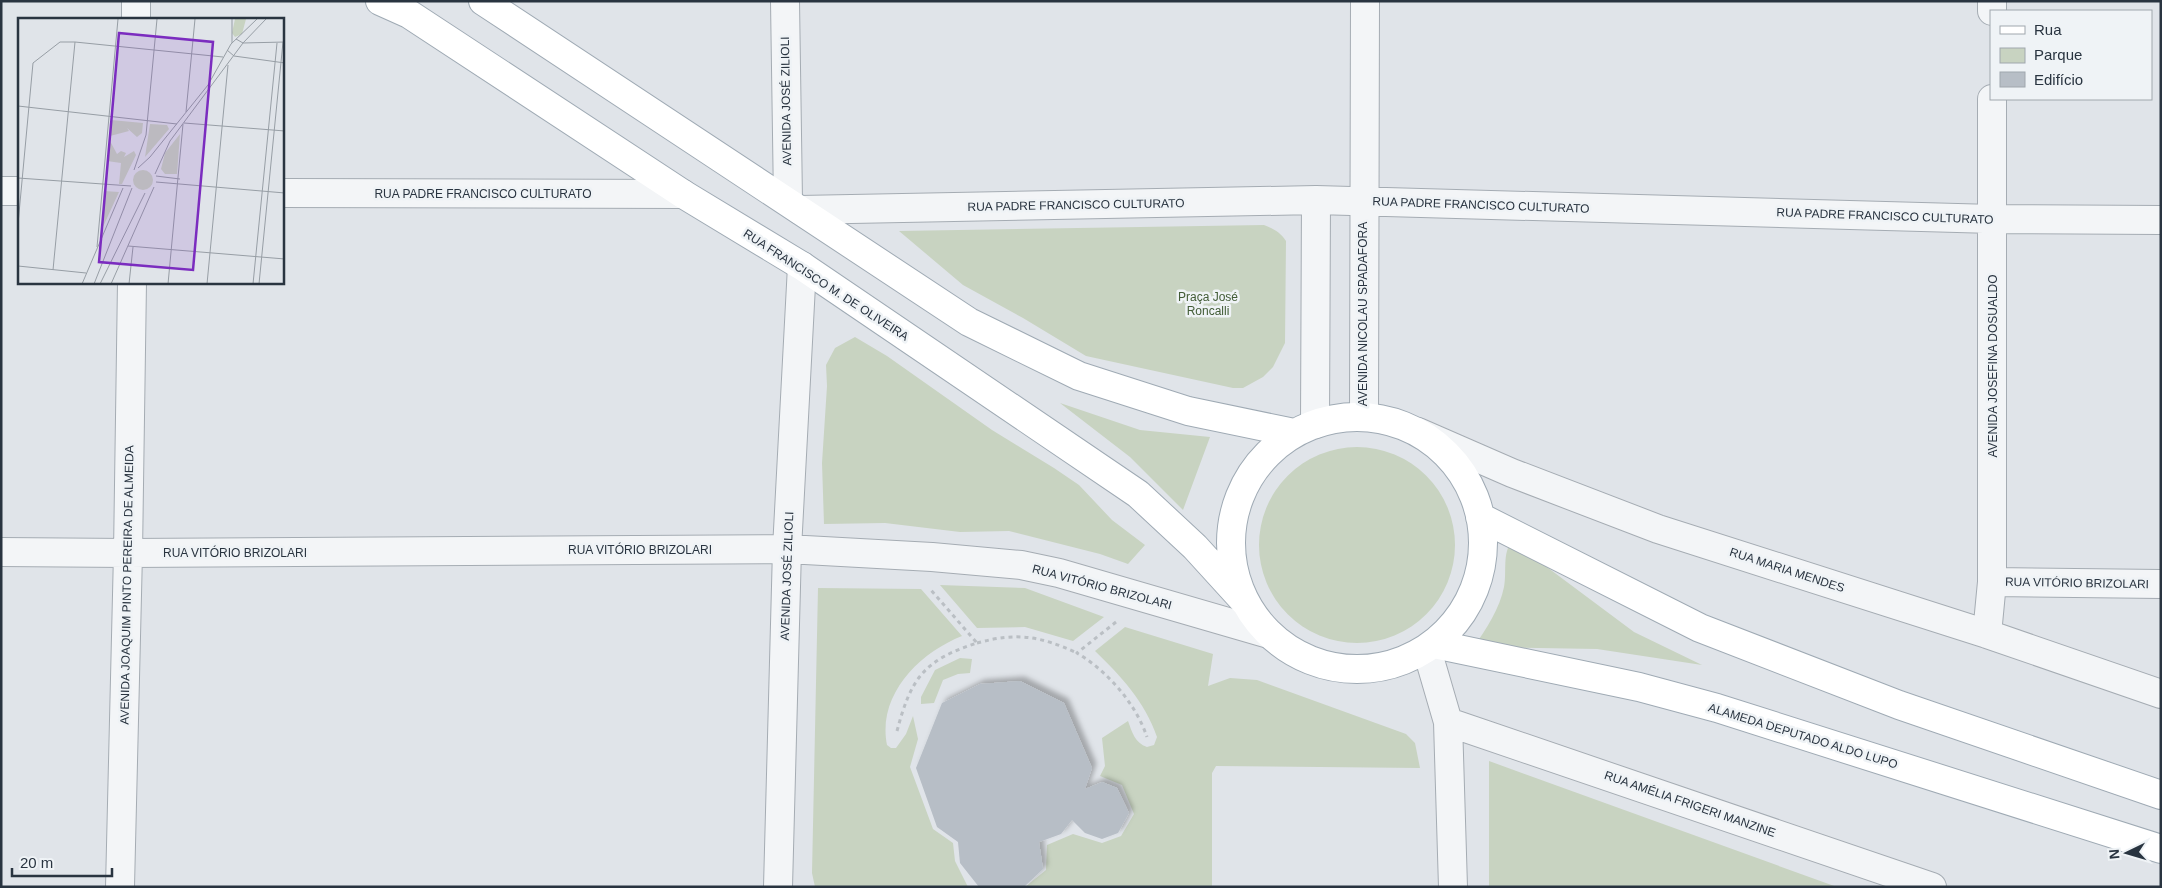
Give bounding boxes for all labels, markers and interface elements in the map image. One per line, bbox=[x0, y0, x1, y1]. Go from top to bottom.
legend bbox=[1990, 10, 2152, 100]
inset map bbox=[18, 18, 284, 284]
text: Rua bbox=[2034, 21, 2062, 38]
street label: AVENIDA JOSÉ ZILIOLI bbox=[777, 36, 794, 166]
text: Parque bbox=[2034, 46, 2082, 63]
text: Edifício bbox=[2034, 71, 2083, 88]
street label: RUA PADRE FRANCISCO CULTURATO bbox=[374, 187, 592, 201]
street label: RUA PADRE FRANCISCO CULTURATO bbox=[1372, 194, 1590, 216]
street label: RUA PADRE FRANCISCO CULTURATO bbox=[967, 196, 1185, 214]
street label: RUA PADRE FRANCISCO CULTURATO bbox=[1776, 205, 1994, 227]
street label: AVENIDA NICOLAU SPADAFORA bbox=[1356, 222, 1370, 406]
street label: RUA FRANCISCO M. DE OLIVEIRA bbox=[741, 226, 911, 344]
street label: AVENIDA JOSEFINA DOSUALDO bbox=[1986, 274, 2000, 458]
park label: Praça José Roncalli bbox=[1178, 290, 1238, 318]
street label: AVENIDA JOAQUIM PINTO PEREIRA DE ALMEIDA bbox=[118, 445, 136, 725]
street label: AVENIDA JOSÉ ZILIOLI bbox=[777, 511, 796, 641]
street label: RUA VITÓRIO BRIZOLARI bbox=[568, 542, 712, 557]
street label: RUA VITÓRIO BRIZOLARI bbox=[163, 545, 307, 560]
street label: RUA MARIA MENDES bbox=[1728, 545, 1846, 595]
street label: RUA VITÓRIO BRIZOLARI bbox=[1031, 561, 1174, 612]
street label: RUA VITÓRIO BRIZOLARI bbox=[2005, 574, 2149, 591]
street label: ALAMEDA DEPUTADO ALDO LUPO bbox=[1707, 700, 1899, 772]
street label: RUA AMÉLIA FRIGERI MANZINE bbox=[1603, 767, 1778, 840]
north arrow bbox=[2102, 828, 2152, 878]
scale bar bbox=[12, 846, 112, 878]
text: N bbox=[2106, 848, 2122, 860]
text: 20 m bbox=[20, 854, 53, 871]

